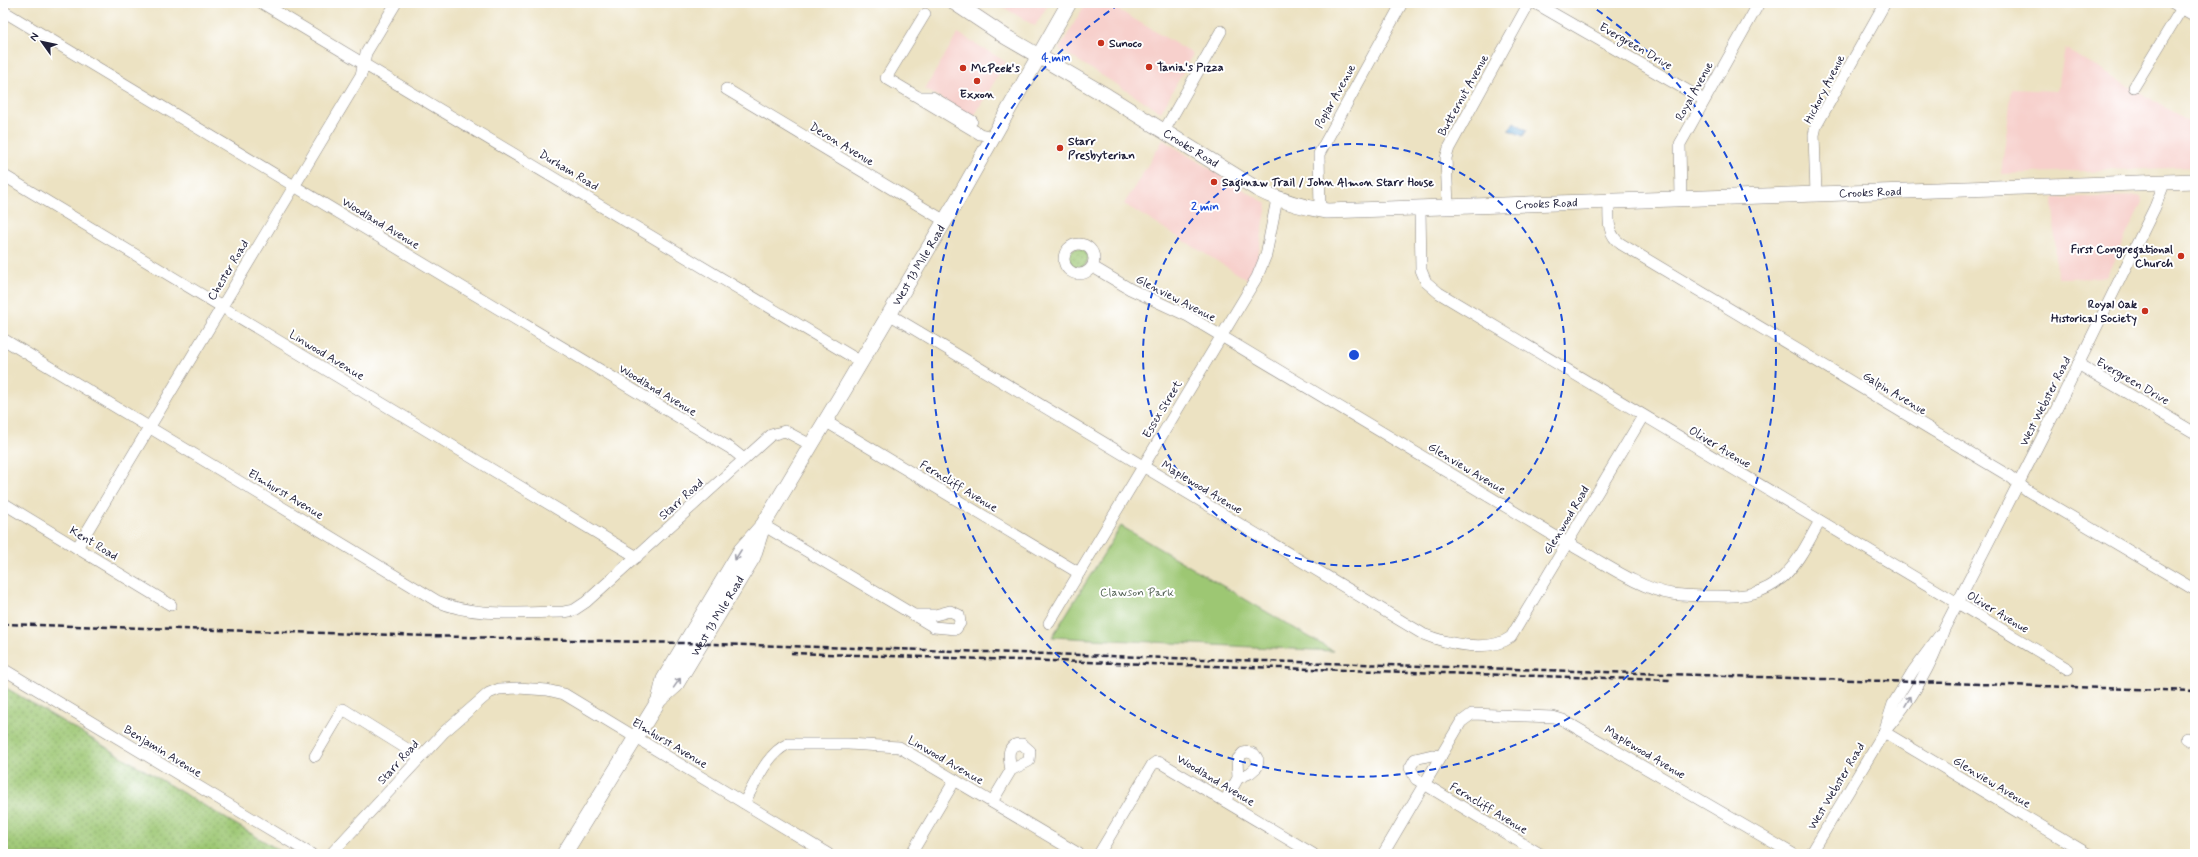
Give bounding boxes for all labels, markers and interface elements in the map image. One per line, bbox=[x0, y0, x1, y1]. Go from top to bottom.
street label: Evergreen Drive bbox=[1596, 19, 1675, 74]
north arrow bbox=[22, 22, 62, 62]
text: N bbox=[27, 30, 42, 44]
place label: Sunoco bbox=[1109, 36, 1142, 52]
marker: Sunoco bbox=[1096, 38, 1106, 48]
text: 4 min bbox=[1041, 50, 1071, 66]
street label: Butternut Avenue bbox=[1435, 51, 1493, 139]
street label: Hickory Avenue bbox=[1801, 52, 1849, 127]
street label: Royal Avenue bbox=[1672, 59, 1718, 124]
place label: Tania's Pizza bbox=[1157, 60, 1224, 76]
place label: McPeek's bbox=[971, 61, 1020, 77]
street label: Poplar Avenue bbox=[1312, 61, 1360, 132]
marker: Tania's Pizza bbox=[1144, 62, 1154, 72]
marker: McPeek's bbox=[958, 63, 968, 73]
marker: Exxon bbox=[972, 76, 982, 86]
place label: Exxon bbox=[960, 87, 995, 103]
street label: Devon Avenue bbox=[806, 119, 877, 171]
street label: Crooks Road bbox=[1160, 126, 1221, 172]
place label: Starr Presbyterian bbox=[1068, 134, 1135, 164]
marker: Starr Presbyterian bbox=[1055, 143, 1065, 153]
street label: Durham Road bbox=[536, 147, 601, 195]
place label: Saginaw Trail / John Almon Starr House bbox=[1222, 175, 1434, 192]
marker: Saginaw Trail / John Almon Starr House bbox=[1209, 177, 1219, 187]
street label: Crooks Road bbox=[1839, 184, 1902, 202]
street label: Woodland Avenue bbox=[339, 194, 423, 254]
street label: Crooks Road bbox=[1515, 195, 1578, 213]
text: 2 min bbox=[1191, 199, 1219, 215]
street label: West 13 Mile Road bbox=[889, 222, 950, 309]
street label: Chester Road bbox=[204, 237, 253, 304]
place label: First Congregational Church bbox=[2071, 242, 2173, 272]
marker: First Congregational Church bbox=[2176, 251, 2186, 261]
street label: Glenview Avenue bbox=[1133, 272, 1218, 326]
place label: Royal Oak Historical Society bbox=[2051, 297, 2137, 327]
marker: Royal Oak Historical Society bbox=[2140, 306, 2150, 316]
street label: Linwood Avenue bbox=[286, 327, 367, 385]
centre of rings bbox=[1347, 348, 1361, 362]
street label: West Webster Road bbox=[2016, 354, 2075, 449]
street label: Evergreen Drive bbox=[2093, 354, 2172, 409]
street label: Woodland Avenue bbox=[616, 361, 700, 421]
street label: Galpin Avenue bbox=[1859, 368, 1930, 420]
street label: Essex Street bbox=[1139, 378, 1186, 441]
street label: Oliver Avenue bbox=[1685, 423, 1753, 473]
street label: Glenview Avenue bbox=[1425, 439, 1508, 498]
street label: Ferncliff Avenue bbox=[917, 457, 1001, 516]
street label: Maplewood Avenue bbox=[1158, 457, 1245, 518]
street label: Elmhurst Avenue bbox=[245, 466, 326, 524]
street label: Starr Road bbox=[656, 475, 707, 524]
street label: Glenwood Road bbox=[1540, 483, 1594, 558]
street label: Kent Road bbox=[66, 523, 121, 565]
one-way arrow bbox=[734, 549, 742, 561]
street label: West 13 Mile Road bbox=[688, 573, 749, 660]
park label: Clawson Park bbox=[1100, 585, 1174, 601]
street label: Oliver Avenue bbox=[1963, 588, 2031, 638]
one-way arrow bbox=[673, 677, 681, 688]
one-way arrow bbox=[1904, 695, 1912, 707]
street label: Elmhurst Avenue bbox=[629, 715, 710, 773]
street label: Benjamin Avenue bbox=[120, 722, 205, 782]
street label: Maplewood Avenue bbox=[1601, 722, 1688, 783]
street label: Linwood Avenue bbox=[905, 733, 987, 789]
street label: Starr Road bbox=[374, 737, 423, 788]
street label: West Webster Road bbox=[1805, 740, 1869, 833]
street label: Woodland Avenue bbox=[1174, 751, 1258, 811]
street label: Glenview Avenue bbox=[1950, 753, 2033, 812]
street label: Ferncliff Avenue bbox=[1447, 779, 1531, 838]

